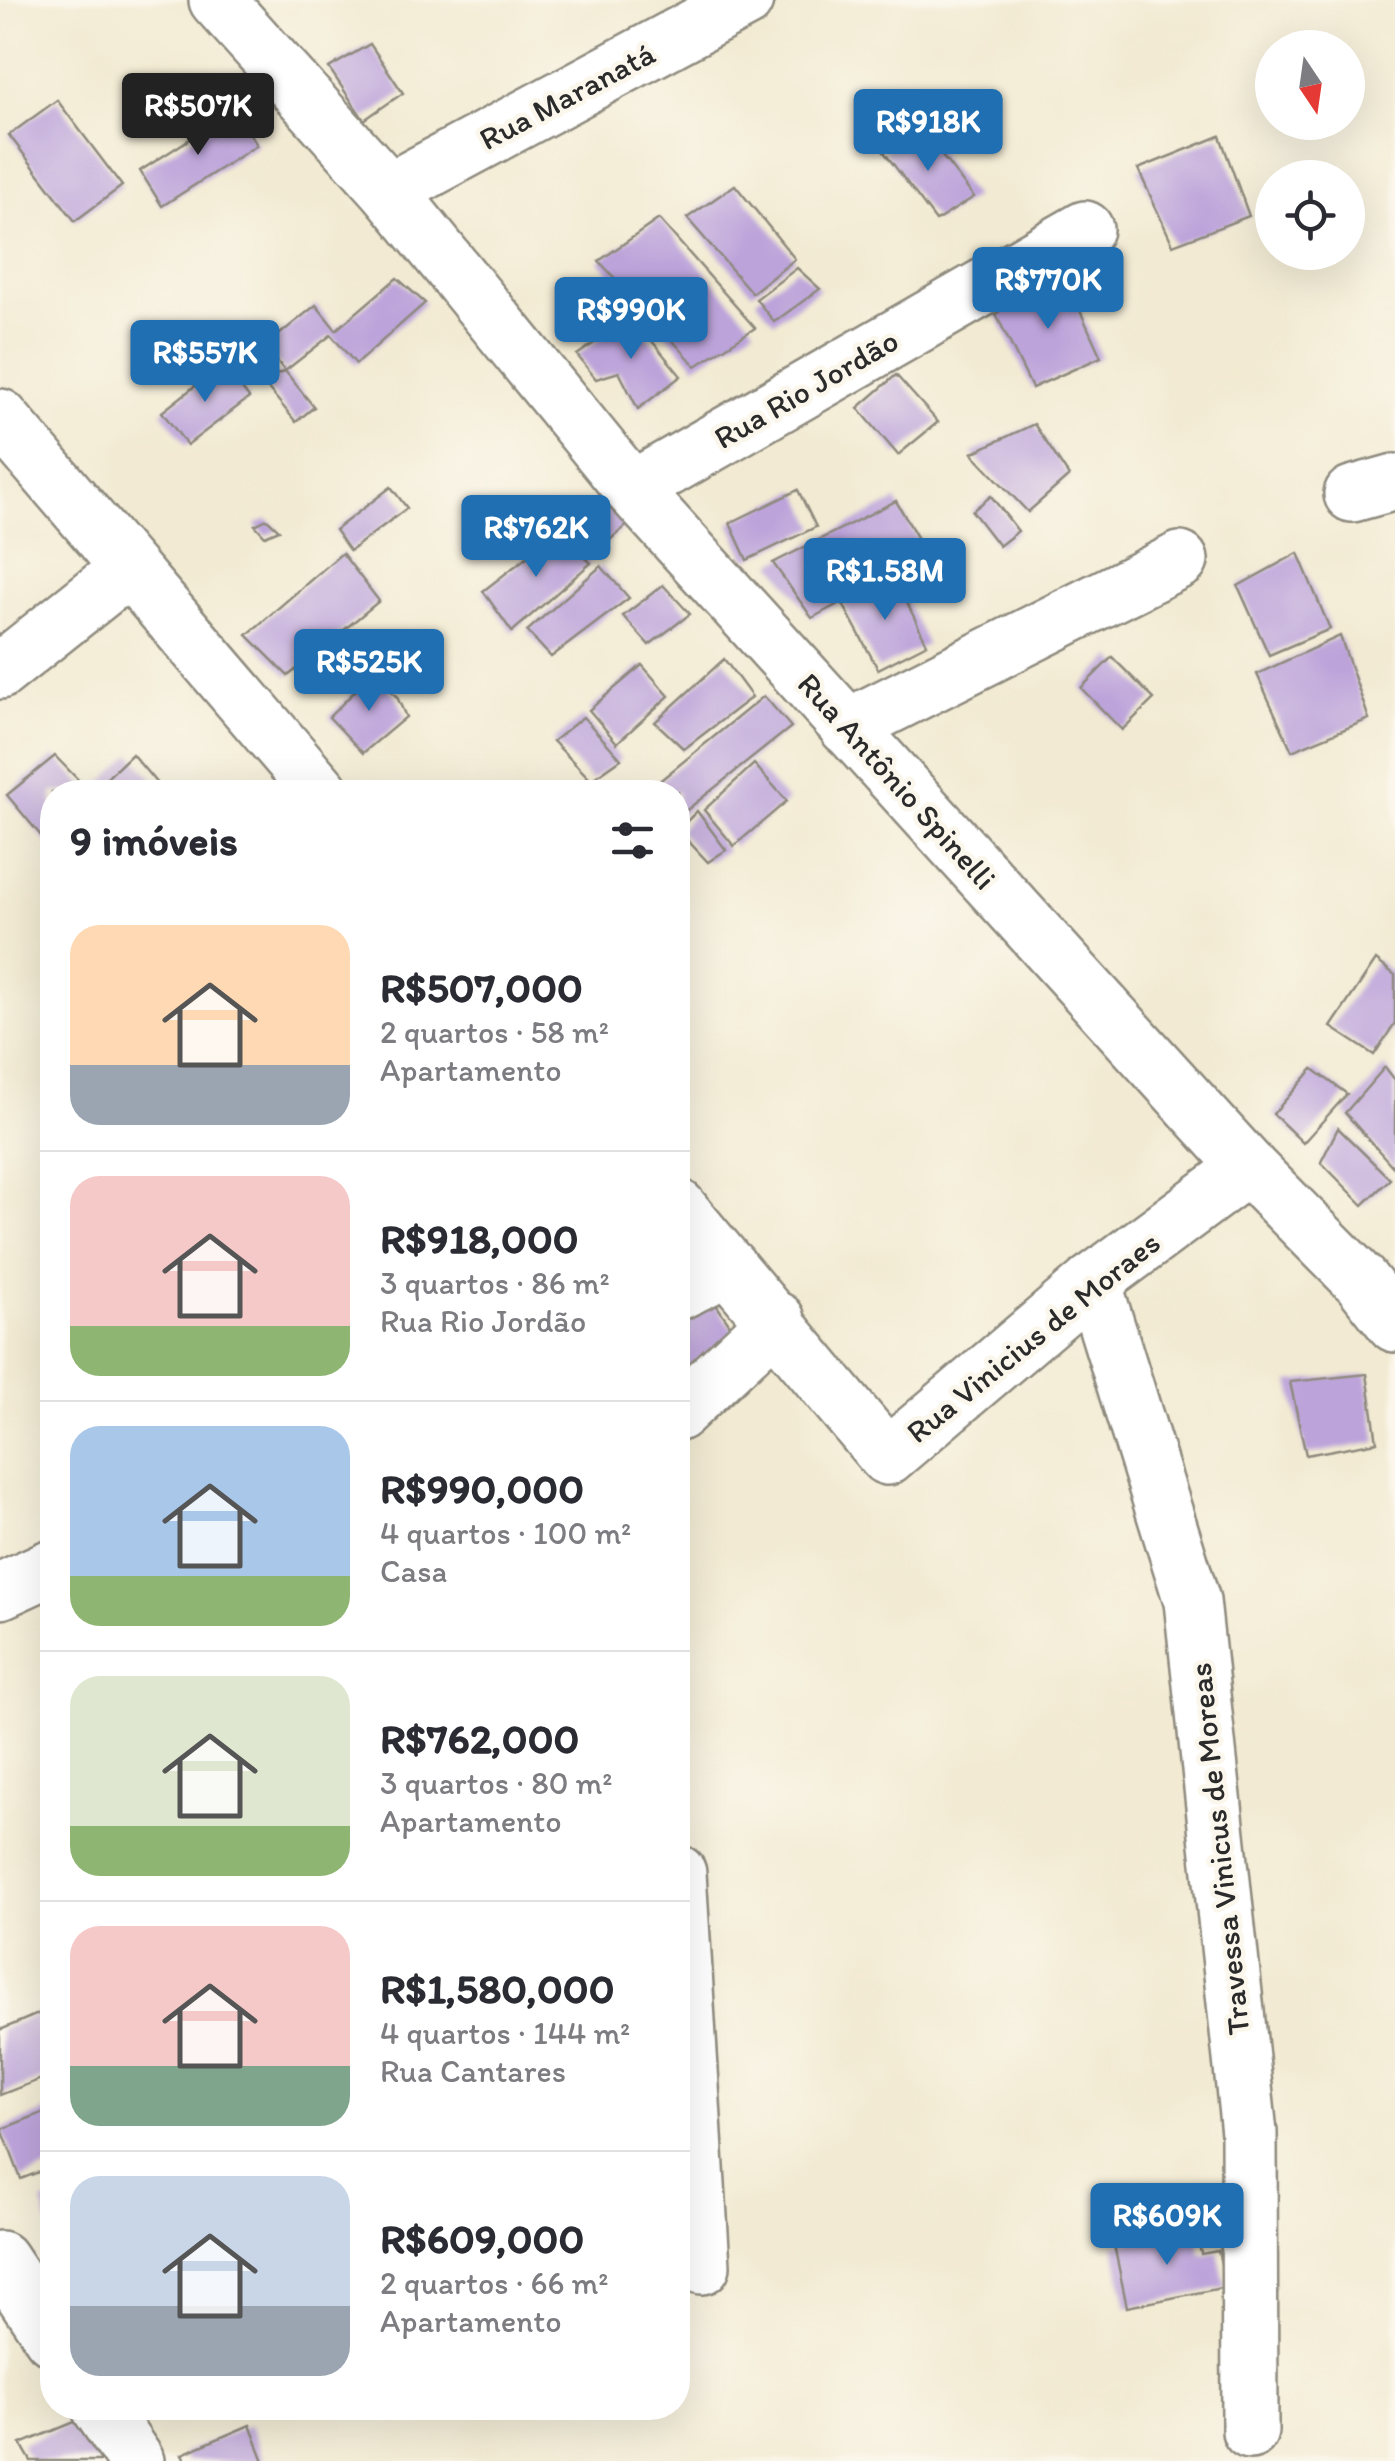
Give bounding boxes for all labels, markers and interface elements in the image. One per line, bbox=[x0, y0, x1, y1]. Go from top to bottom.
north arrow bbox=[1255, 30, 1365, 140]
map controls bbox=[1255, 30, 1365, 270]
street label: Rua Maranatá bbox=[473, 34, 662, 158]
pin: R$507K bbox=[117, 73, 279, 158]
text: R$507K bbox=[144, 86, 252, 124]
pin: R$918K bbox=[847, 89, 1009, 174]
text: R$918K bbox=[876, 102, 980, 140]
button: locate bbox=[1255, 160, 1365, 270]
pin: R$770K bbox=[967, 247, 1129, 332]
text: R$770K bbox=[994, 260, 1102, 298]
pin: R$990K bbox=[550, 277, 712, 362]
text: R$990K bbox=[577, 290, 685, 328]
pin: R$557K bbox=[124, 320, 286, 405]
street label: Rua Rio Jordão bbox=[707, 321, 905, 457]
text: R$557K bbox=[152, 333, 258, 371]
pin: R$762K bbox=[455, 495, 617, 580]
text: R$762K bbox=[483, 508, 589, 546]
pin: R$1.58M bbox=[793, 538, 977, 623]
text: R$1.58M bbox=[826, 551, 944, 589]
pin: R$525K bbox=[288, 629, 450, 714]
text: R$525K bbox=[316, 642, 422, 680]
street label: Rua Antônio Spinelli bbox=[790, 665, 1004, 897]
icon: filters bbox=[605, 813, 660, 868]
text: 9 imóveis bbox=[70, 815, 238, 866]
text: R$507,000 bbox=[380, 962, 583, 1013]
icon: home bbox=[150, 965, 270, 1085]
text: 2 quartos · 58 m² bbox=[380, 1013, 609, 1051]
text: Apartamento bbox=[380, 1051, 562, 1089]
text: R$918,000 bbox=[380, 1213, 579, 1264]
icon: home bbox=[150, 1216, 270, 1336]
street label: Rua Vinicius de Moraes bbox=[899, 1223, 1167, 1451]
text: 3 quartos · 86 m² bbox=[380, 1264, 610, 1302]
text: Rua Rio Jordão bbox=[380, 1302, 586, 1340]
text: R$990,000 bbox=[380, 1463, 584, 1514]
icon: home bbox=[150, 1466, 270, 1586]
text: 4 quartos · 100 m² bbox=[380, 1514, 631, 1552]
text: Casa bbox=[380, 1552, 447, 1590]
street label: Travessa Vinicus de Moreas bbox=[1181, 1661, 1257, 2037]
text: R$762,000 bbox=[380, 1713, 579, 1764]
icon: home bbox=[150, 1716, 270, 1836]
text: 3 quartos · 80 m² bbox=[380, 1764, 612, 1802]
text: Apartamento bbox=[380, 1802, 562, 1840]
text: R$1,580,000 bbox=[380, 1963, 615, 2014]
icon: home bbox=[150, 1966, 270, 2086]
text: 4 quartos · 144 m² bbox=[380, 2014, 630, 2052]
text: Rua Cantares bbox=[380, 2052, 566, 2090]
pin: R$609K bbox=[1086, 2183, 1248, 2268]
text: R$609K bbox=[1113, 2196, 1221, 2234]
text: R$609,000 bbox=[380, 2213, 584, 2264]
icon: home bbox=[150, 2216, 270, 2336]
text: 2 quartos · 66 m² bbox=[380, 2264, 608, 2302]
text: Apartamento bbox=[380, 2302, 562, 2340]

